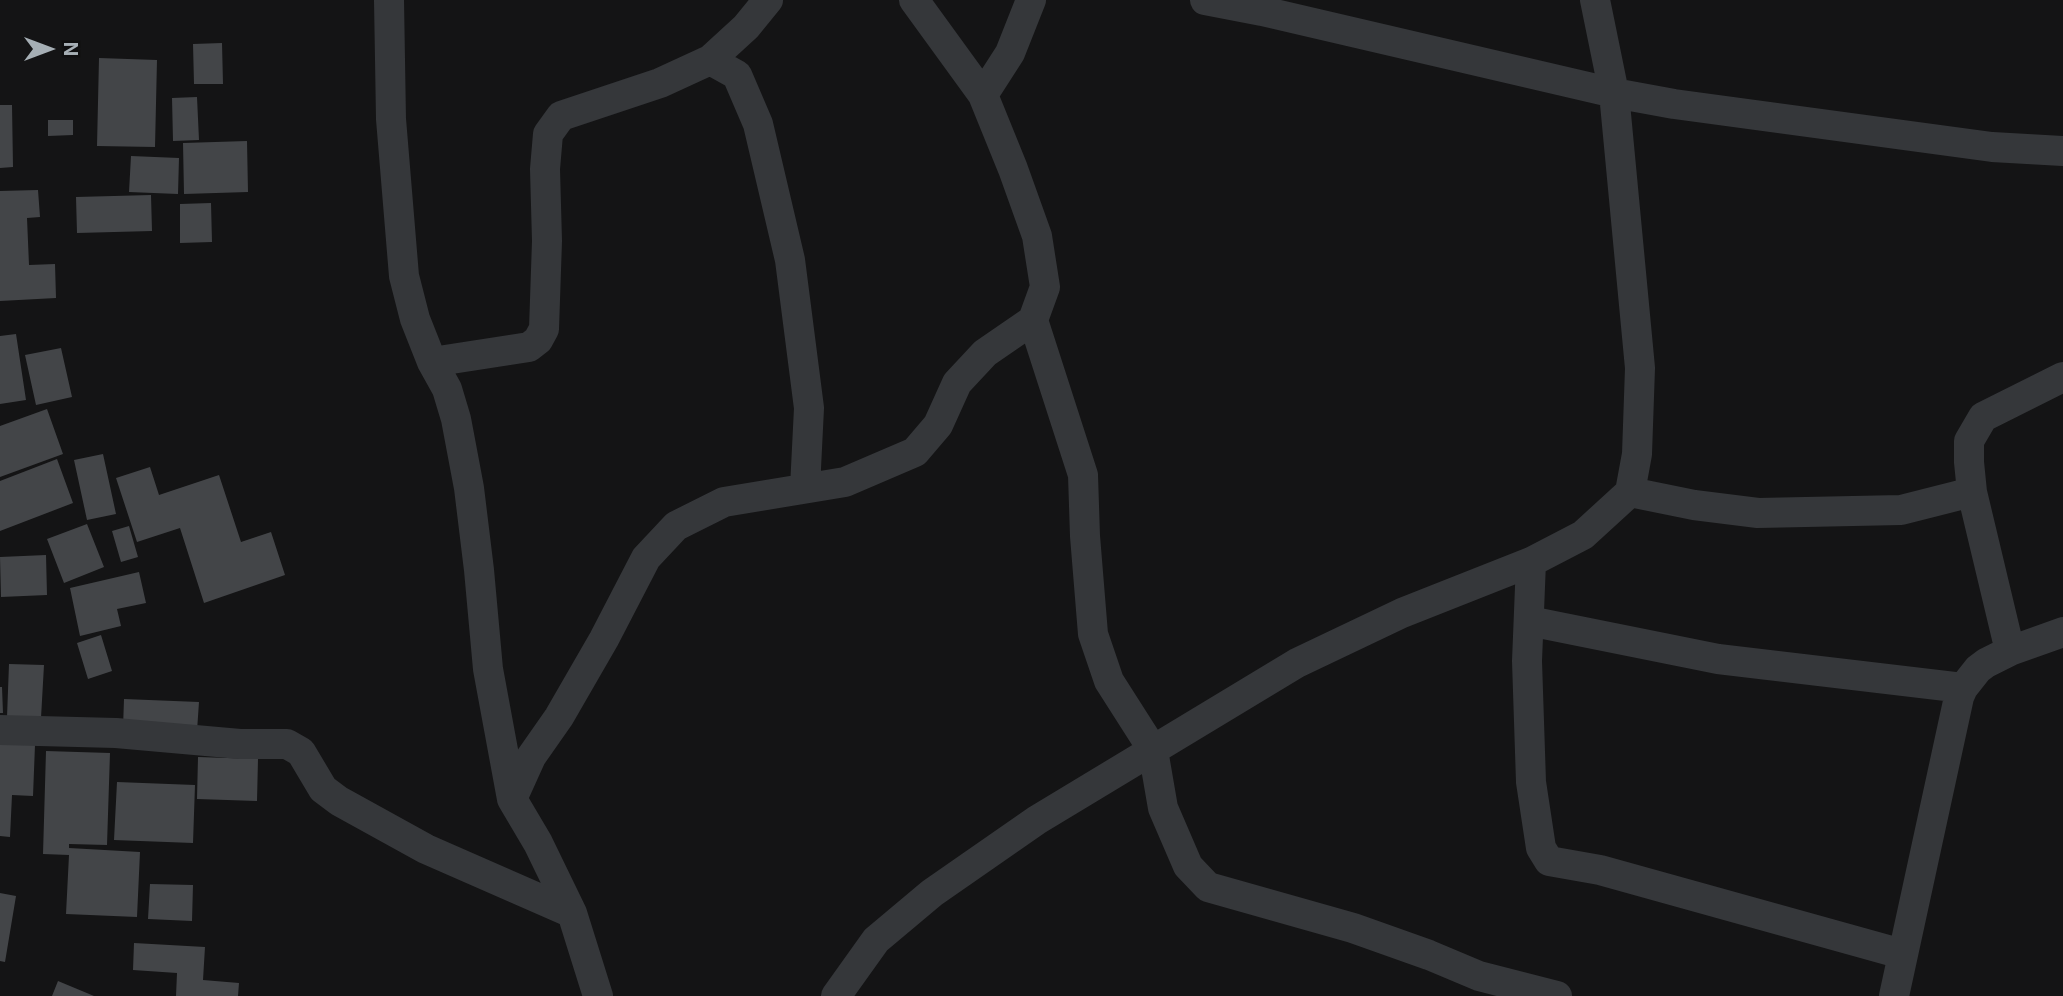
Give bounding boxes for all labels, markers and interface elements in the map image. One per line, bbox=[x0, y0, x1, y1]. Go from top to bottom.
north arrow bbox=[14, 14, 84, 84]
text: N bbox=[59, 42, 82, 56]

